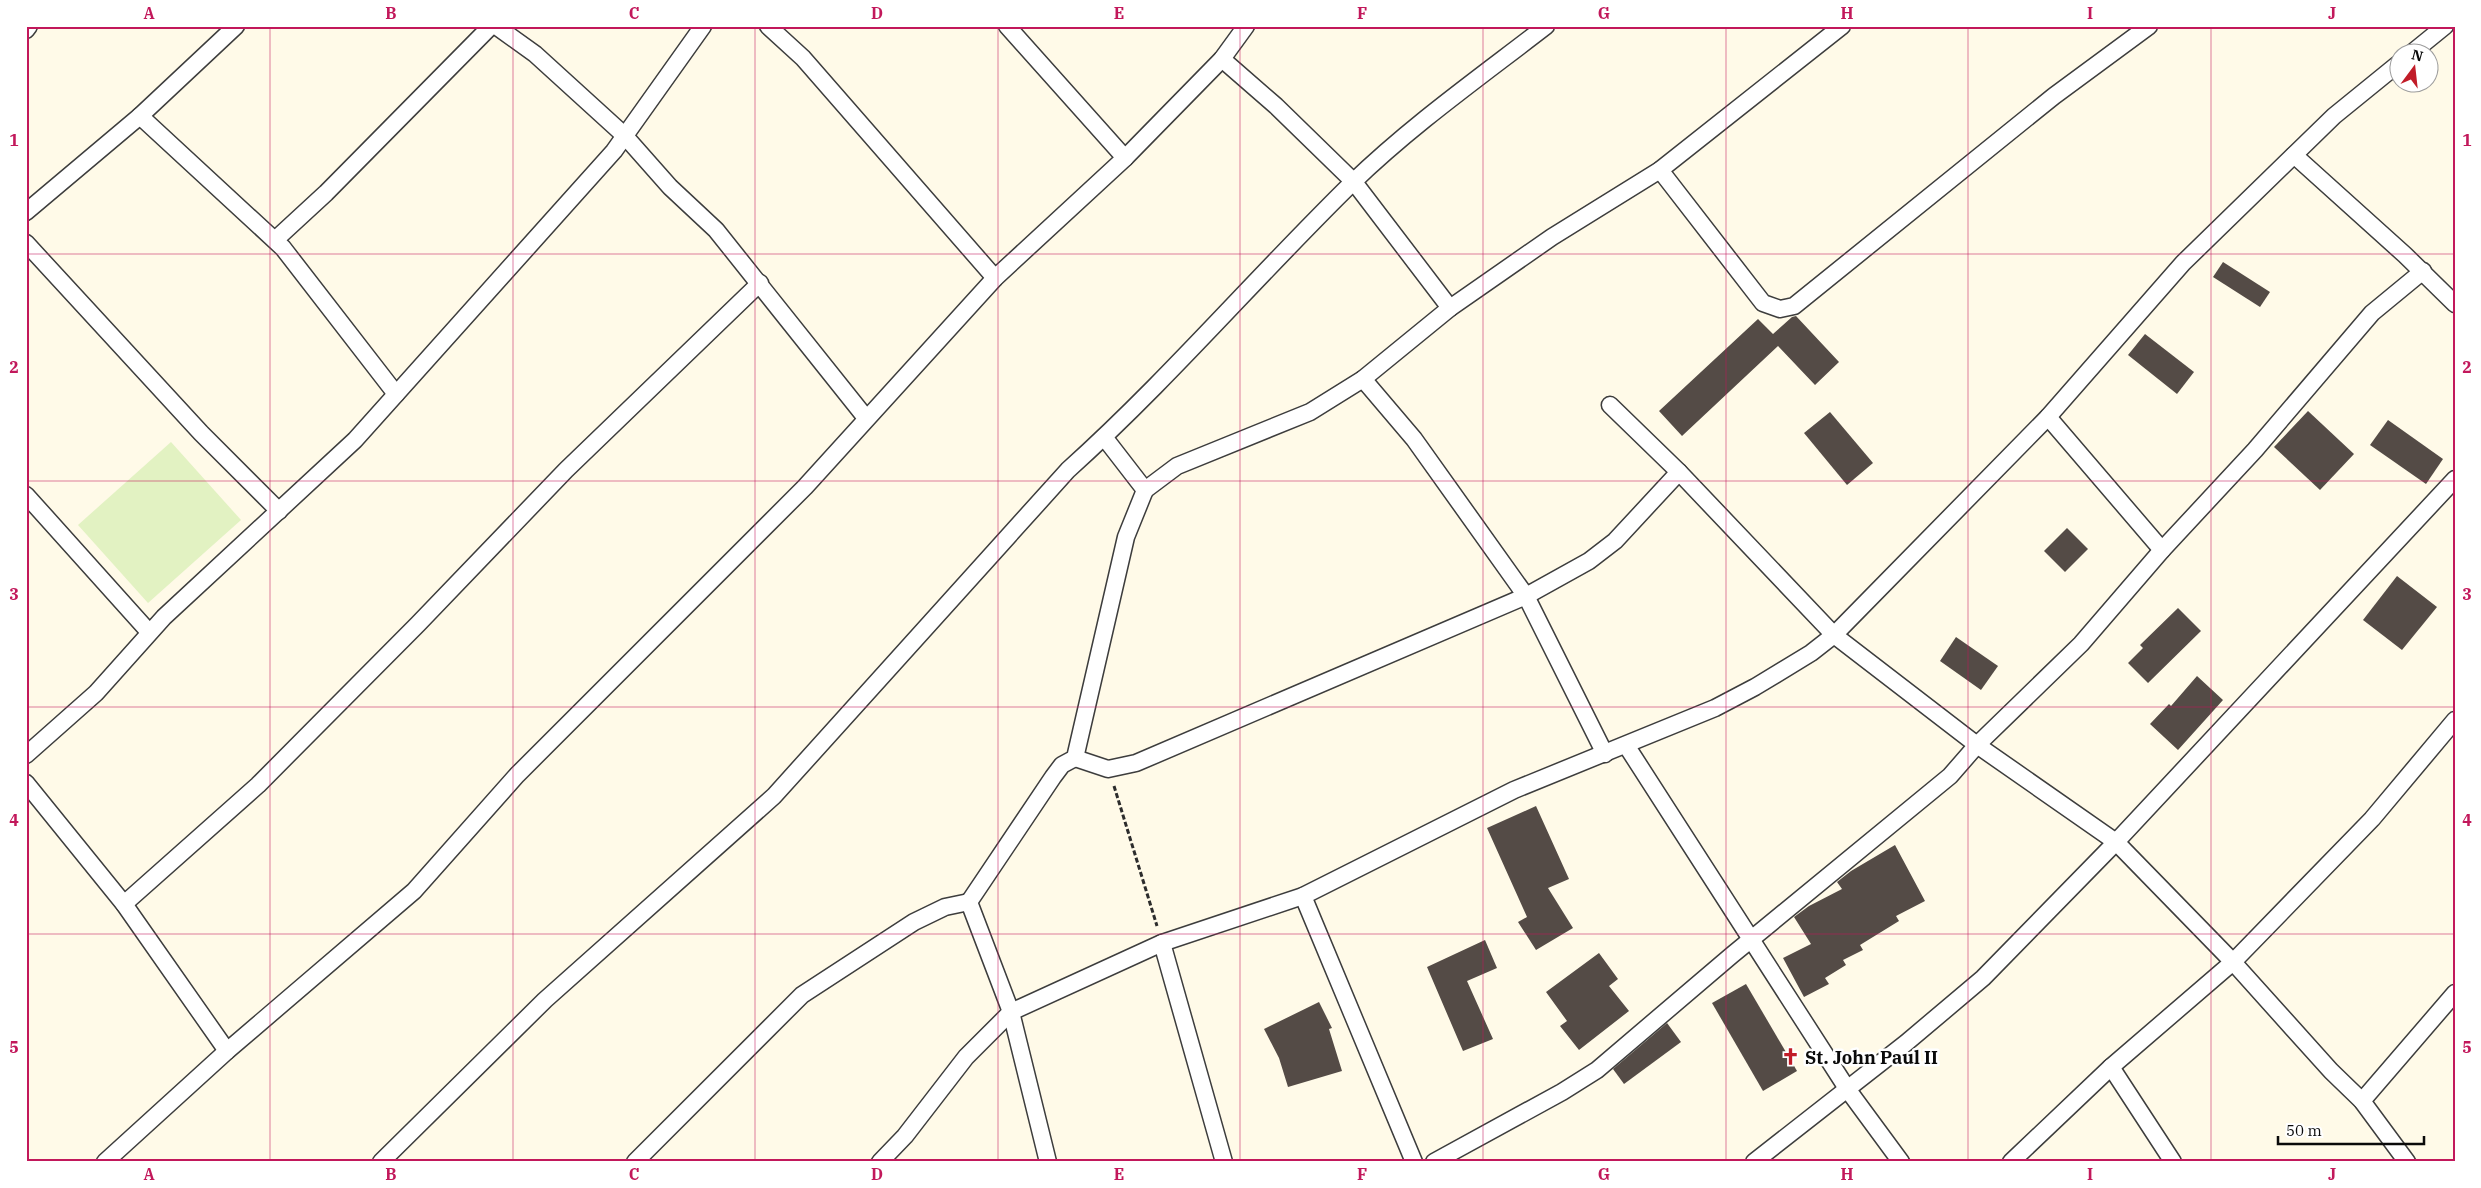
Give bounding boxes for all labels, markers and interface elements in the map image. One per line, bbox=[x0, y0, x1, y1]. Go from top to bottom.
text: A bbox=[143, 3, 155, 23]
text: B bbox=[385, 3, 397, 23]
text: C bbox=[629, 3, 639, 23]
text: D bbox=[871, 3, 883, 23]
text: E bbox=[1114, 3, 1124, 23]
text: F bbox=[1357, 3, 1367, 23]
text: G bbox=[1598, 3, 1610, 23]
text: H bbox=[1841, 3, 1854, 23]
text: I bbox=[2087, 3, 2093, 23]
text: J bbox=[2328, 3, 2336, 23]
north arrow bbox=[2388, 42, 2438, 92]
text: N bbox=[2410, 45, 2425, 66]
text: 1 bbox=[9, 130, 19, 150]
text: 1 bbox=[2462, 130, 2472, 150]
text: 2 bbox=[9, 357, 19, 377]
text: 2 bbox=[2462, 357, 2472, 377]
text: 3 bbox=[9, 584, 19, 604]
text: 3 bbox=[2462, 584, 2472, 604]
text: 4 bbox=[9, 810, 19, 830]
text: 4 bbox=[2462, 810, 2472, 830]
text: 5 bbox=[9, 1037, 19, 1057]
text: 5 bbox=[2462, 1037, 2472, 1057]
place label: St. John Paul II bbox=[1805, 1046, 1938, 1069]
church icon: St. John Paul II bbox=[1781, 1047, 1801, 1067]
scale bar bbox=[2278, 1113, 2425, 1145]
text: 50 m bbox=[2286, 1121, 2322, 1140]
text: A bbox=[143, 1164, 155, 1184]
text: B bbox=[385, 1164, 397, 1184]
text: C bbox=[629, 1164, 639, 1184]
text: D bbox=[871, 1164, 883, 1184]
text: E bbox=[1114, 1164, 1124, 1184]
text: F bbox=[1357, 1164, 1367, 1184]
text: G bbox=[1598, 1164, 1610, 1184]
text: H bbox=[1841, 1164, 1854, 1184]
text: I bbox=[2087, 1164, 2093, 1184]
text: J bbox=[2328, 1164, 2336, 1184]

